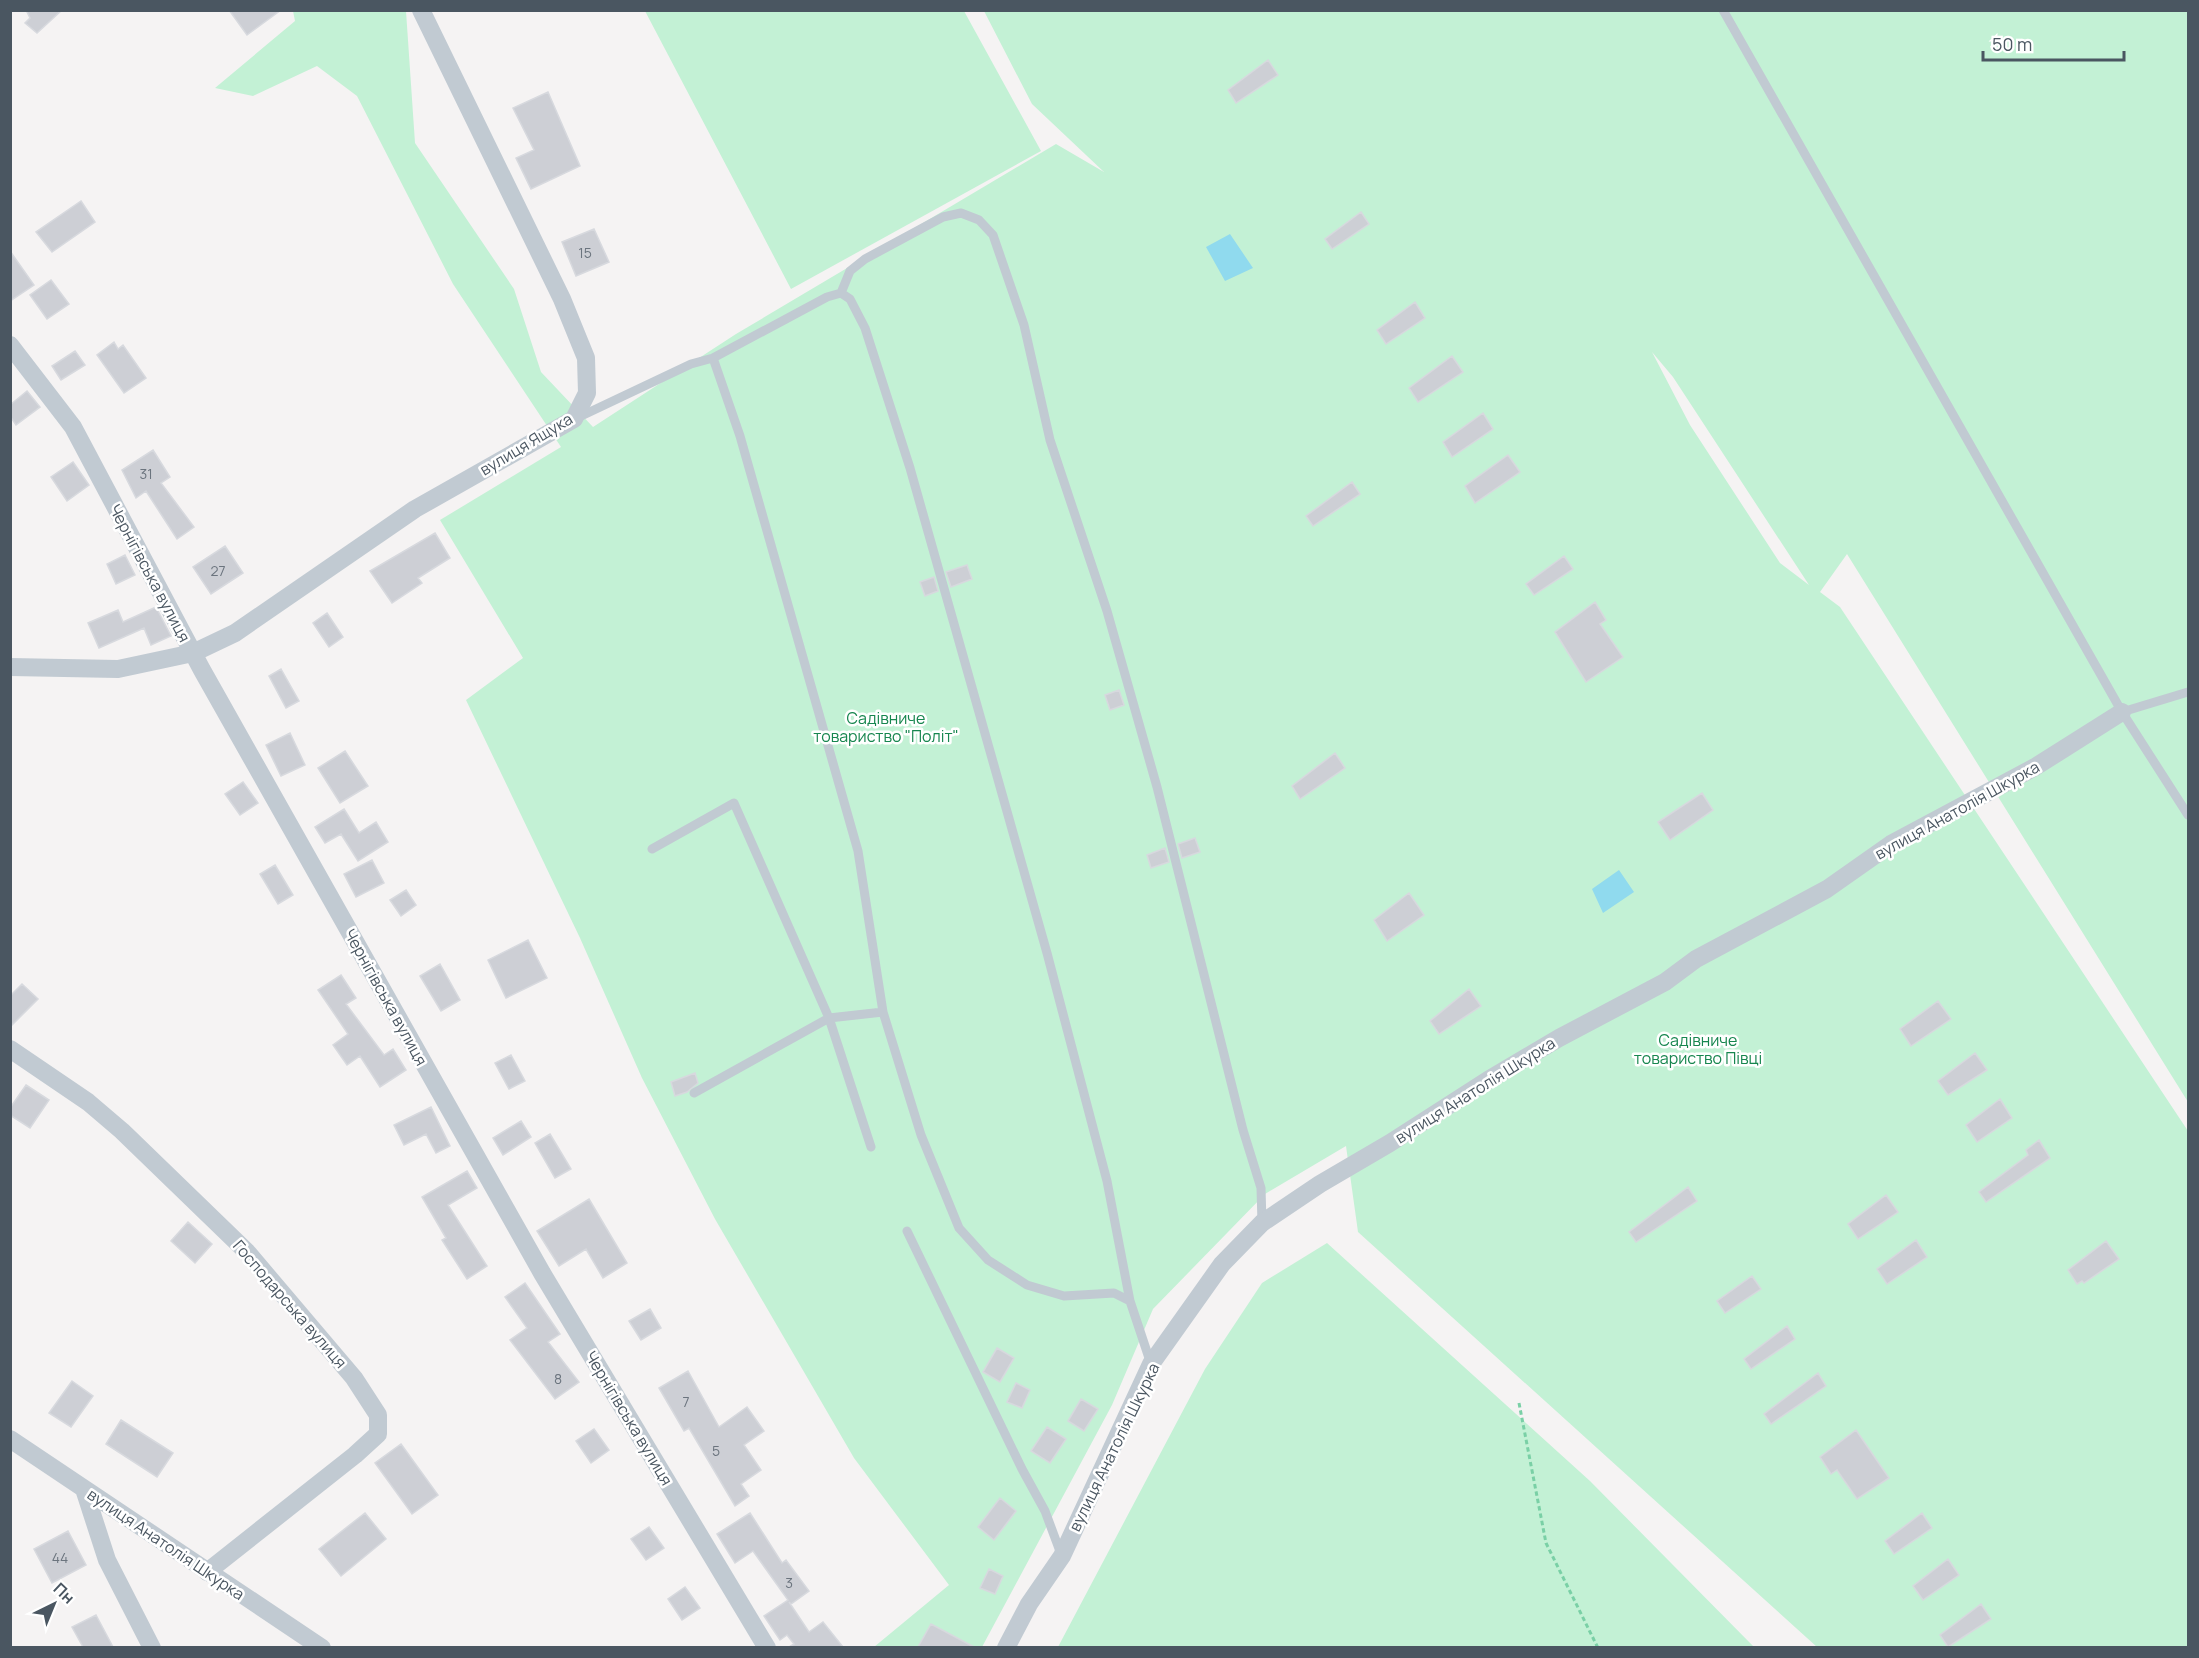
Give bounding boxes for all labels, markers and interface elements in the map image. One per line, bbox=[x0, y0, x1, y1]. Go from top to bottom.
scale bar bbox=[1983, 24, 2124, 62]
text: 50 m bbox=[1992, 32, 2032, 56]
house number: 15 bbox=[578, 243, 592, 262]
street label: вулиця Ящука bbox=[476, 408, 576, 480]
house number: 31 bbox=[139, 464, 153, 483]
street label: Чернігівська вулиця bbox=[104, 500, 196, 646]
house number: 27 bbox=[210, 561, 226, 580]
park label: Садівниче товариство "Політ" bbox=[813, 707, 959, 747]
street label: вулиця Анатолія Шкурка bbox=[1871, 756, 2043, 864]
street label: Чернігівська вулиця bbox=[339, 925, 433, 1069]
park label: Садівниче товариство Півці bbox=[1634, 1029, 1762, 1069]
street label: вулиця Анатолія Шкурка bbox=[1391, 1032, 1559, 1148]
street label: Господарська вулиця bbox=[228, 1235, 352, 1373]
street label: Чернігівська вулиця bbox=[580, 1347, 678, 1489]
street label: вулиця Анатолія Шкурка bbox=[1064, 1359, 1164, 1535]
house number: 8 bbox=[554, 1369, 562, 1388]
house number: 7 bbox=[682, 1392, 690, 1411]
house number: 5 bbox=[712, 1441, 720, 1460]
street label: вулиця Анатолія Шкурка bbox=[83, 1483, 249, 1605]
house number: 44 bbox=[52, 1548, 68, 1567]
house number: 3 bbox=[785, 1573, 793, 1592]
north arrow bbox=[24, 1574, 84, 1634]
text: Пн bbox=[49, 1578, 80, 1608]

